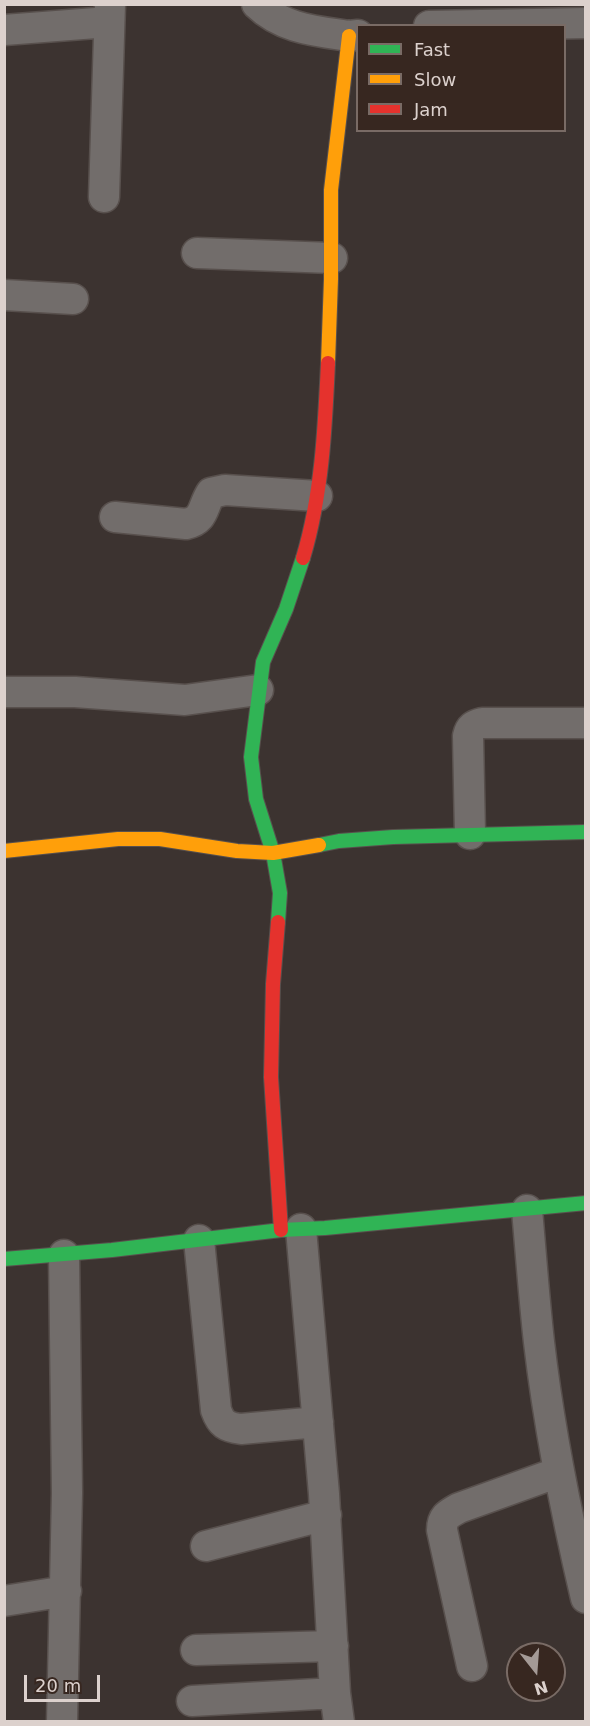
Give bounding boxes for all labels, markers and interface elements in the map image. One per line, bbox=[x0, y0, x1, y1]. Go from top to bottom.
legend bbox=[356, 24, 566, 132]
text: Fast bbox=[414, 39, 450, 60]
text: Slow bbox=[414, 69, 456, 90]
text: Jam bbox=[414, 99, 448, 120]
north arrow bbox=[506, 1642, 566, 1702]
scale bar bbox=[27, 1663, 104, 1701]
text: 20 m bbox=[35, 1675, 81, 1696]
text: N bbox=[532, 1677, 550, 1699]

